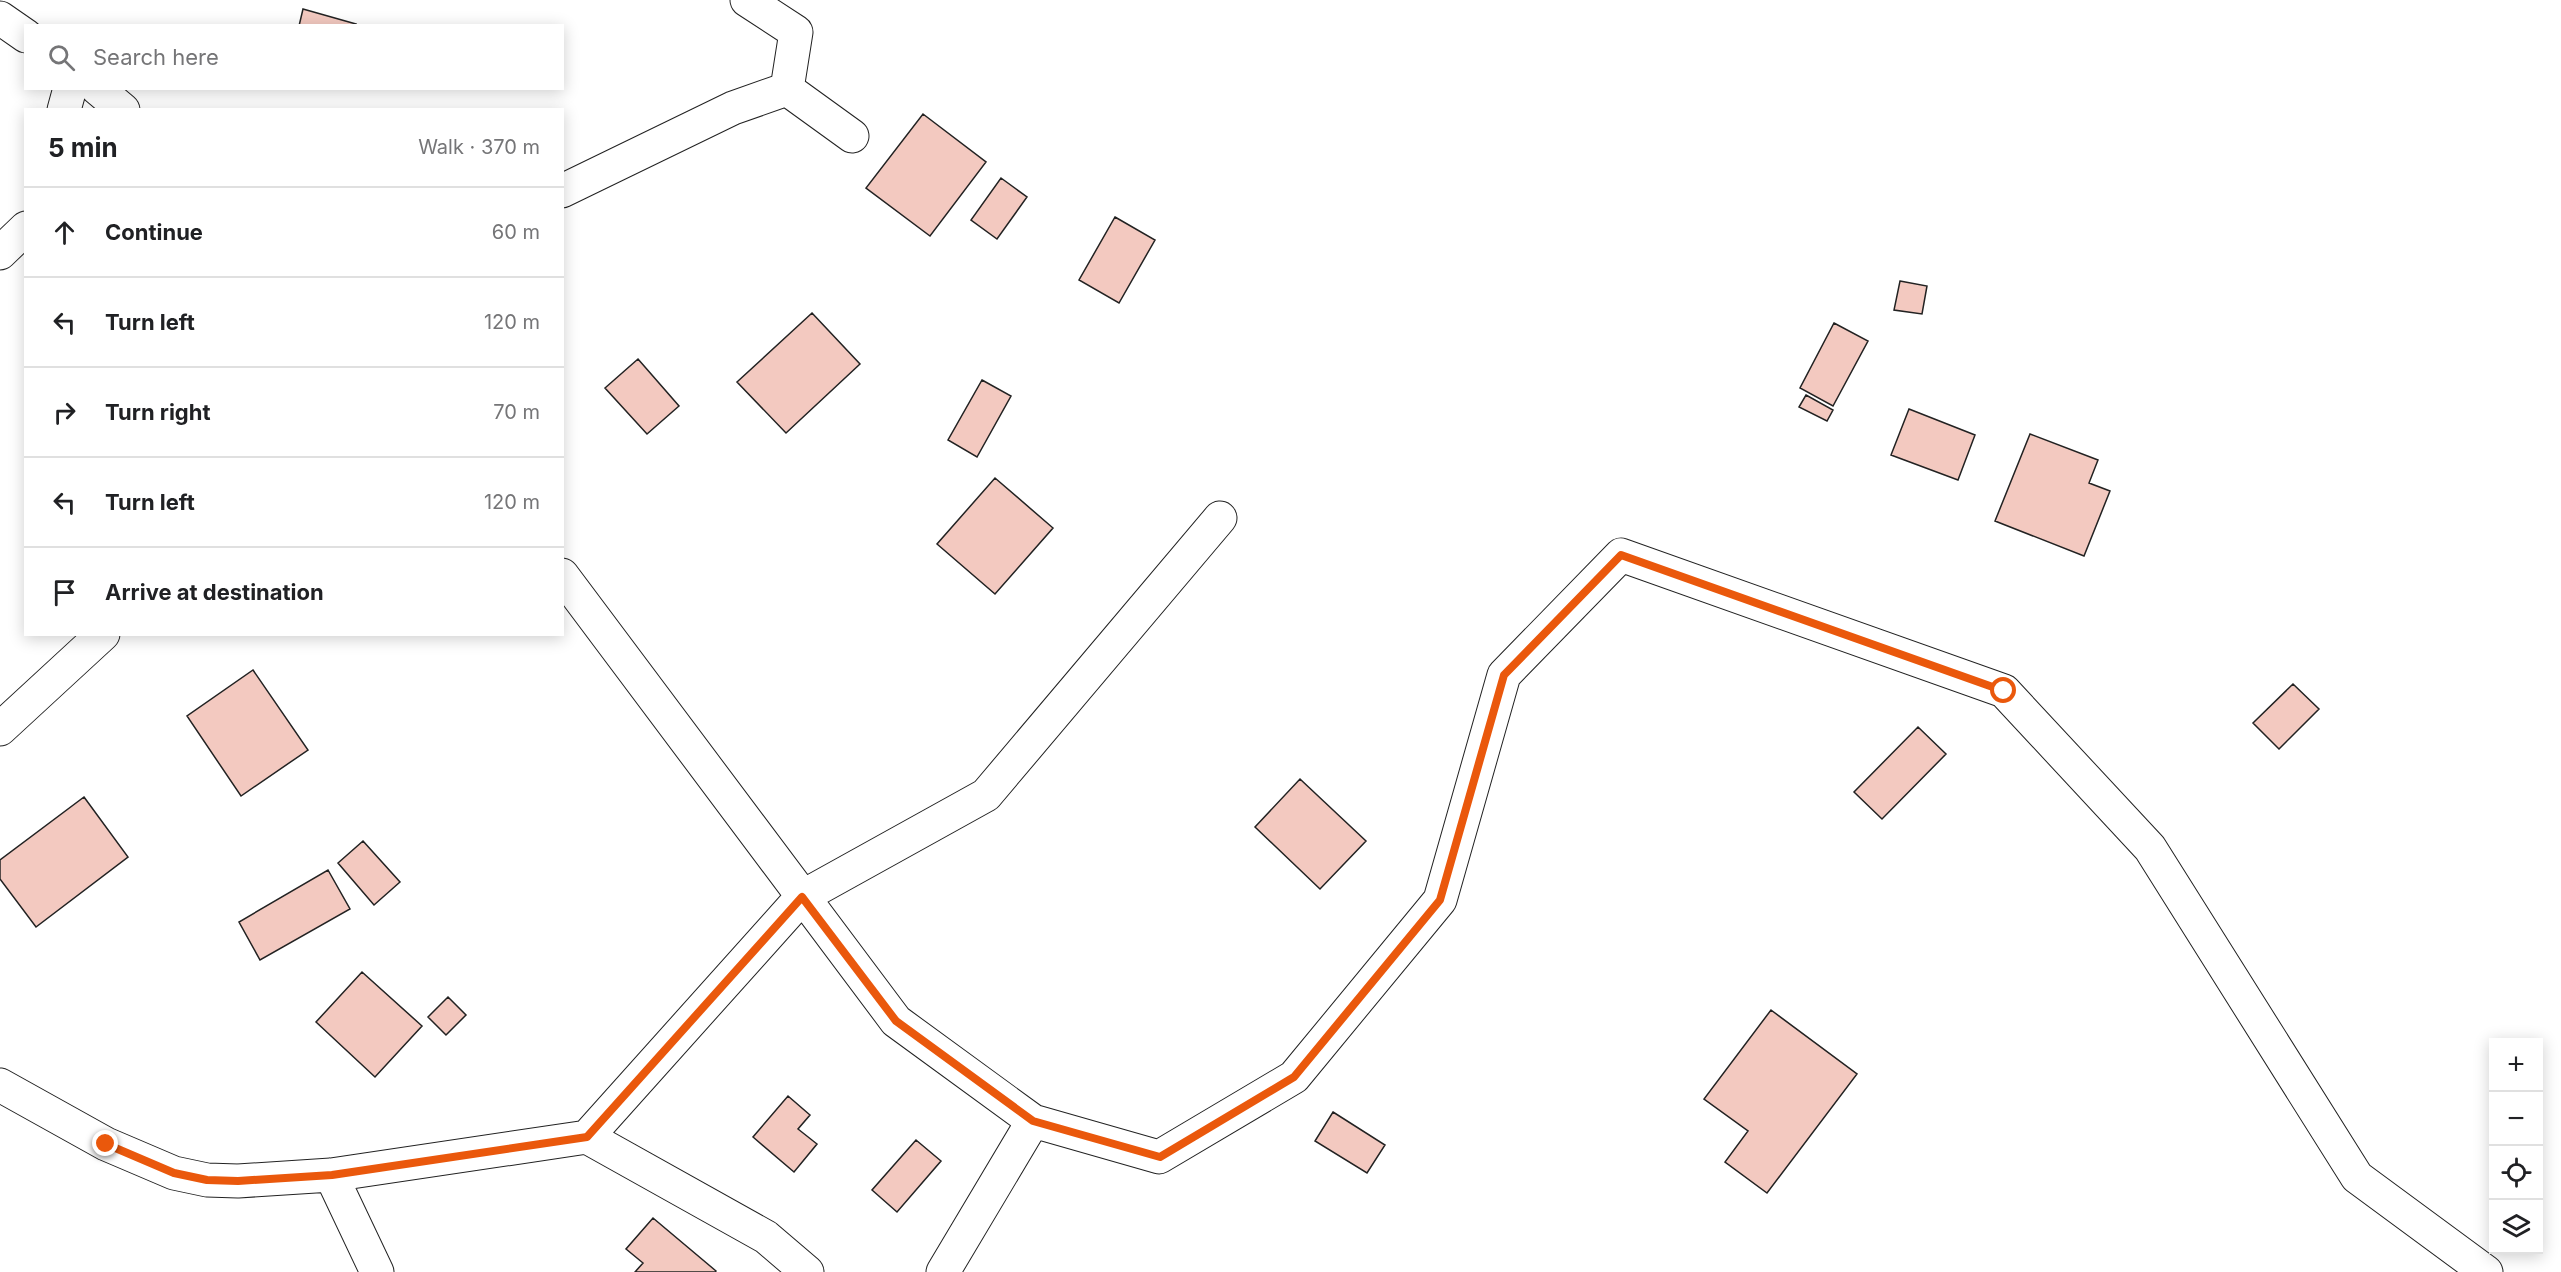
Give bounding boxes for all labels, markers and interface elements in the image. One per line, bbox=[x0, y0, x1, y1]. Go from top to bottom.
search box bbox=[24, 24, 564, 90]
icon: search bbox=[45, 41, 78, 74]
text: Search here bbox=[93, 44, 219, 70]
text: 5 min bbox=[48, 132, 118, 163]
text: Walk · 370 m bbox=[418, 135, 540, 159]
icon: ahead bbox=[48, 216, 81, 249]
text: Continue bbox=[105, 219, 203, 245]
text: 60 m bbox=[492, 220, 540, 244]
icon: left bbox=[48, 306, 81, 339]
text: Turn left bbox=[105, 309, 195, 335]
text: 120 m bbox=[484, 310, 540, 334]
icon: right bbox=[48, 396, 81, 429]
text: Turn right bbox=[105, 399, 211, 425]
text: 70 m bbox=[493, 400, 540, 424]
icon: left bbox=[48, 486, 81, 519]
text: Turn left bbox=[105, 489, 195, 515]
text: 120 m bbox=[484, 490, 540, 514]
icon: arrive bbox=[48, 576, 81, 609]
text: Arrive at destination bbox=[105, 579, 324, 605]
route start bbox=[1990, 677, 2016, 703]
map controls bbox=[2489, 1038, 2543, 1254]
button: + bbox=[2489, 1038, 2543, 1092]
button: − bbox=[2489, 1092, 2543, 1146]
route end bbox=[92, 1130, 118, 1156]
button: locate bbox=[2489, 1146, 2543, 1200]
button: layers bbox=[2489, 1200, 2543, 1254]

